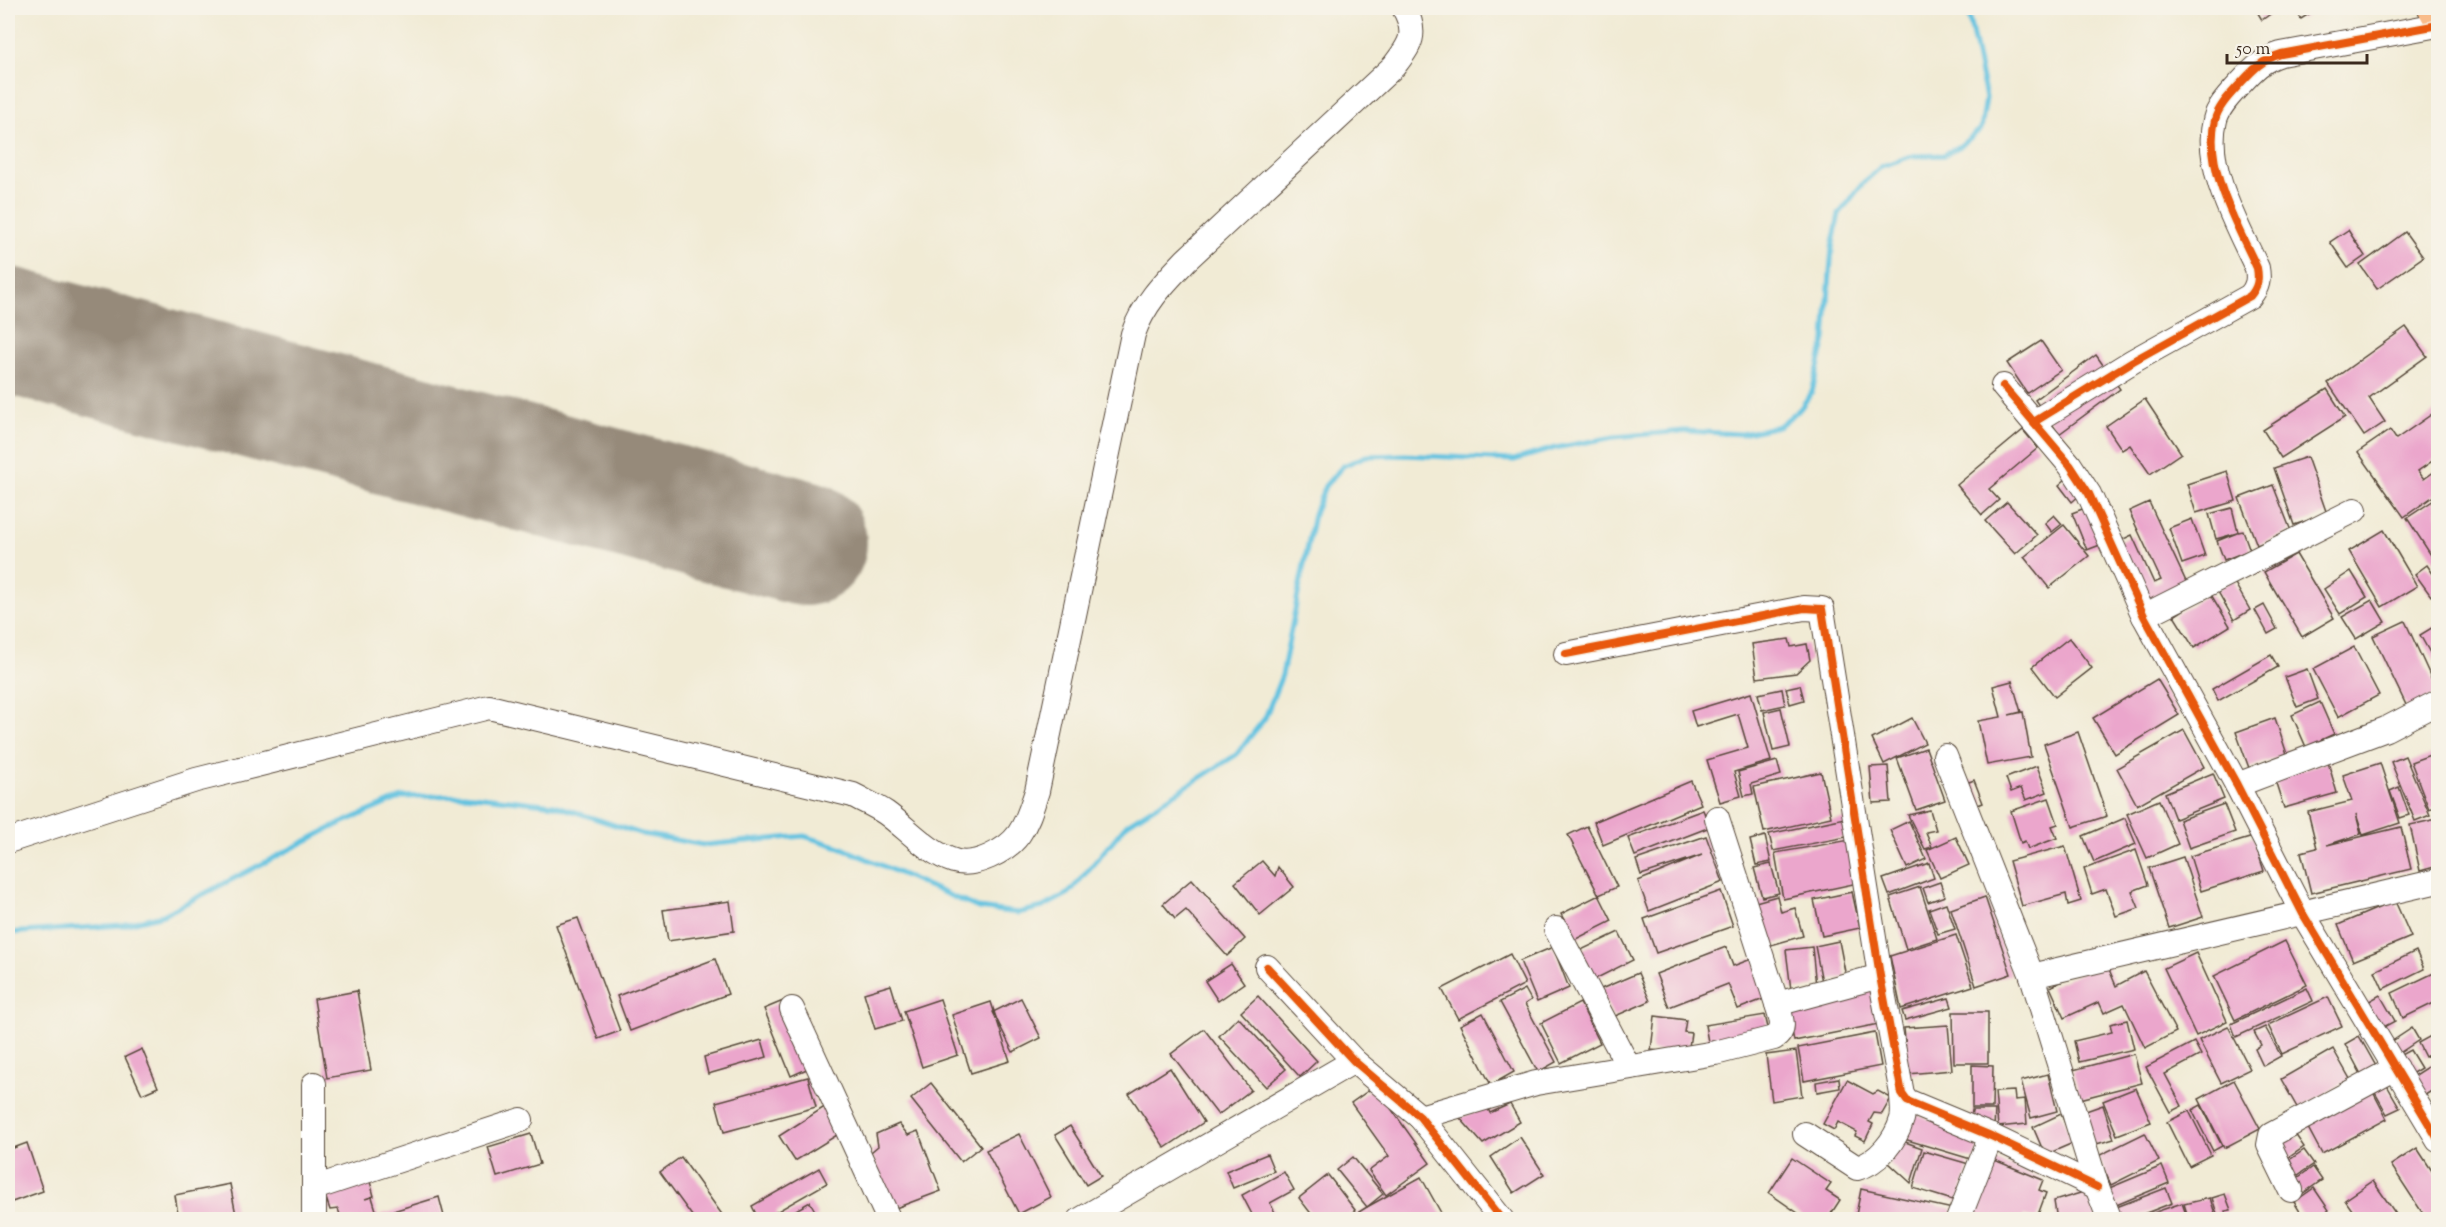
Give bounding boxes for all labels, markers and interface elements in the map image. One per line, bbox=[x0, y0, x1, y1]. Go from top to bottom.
scale bar bbox=[2227, 27, 2366, 65]
text: 50 m bbox=[2235, 37, 2271, 63]

